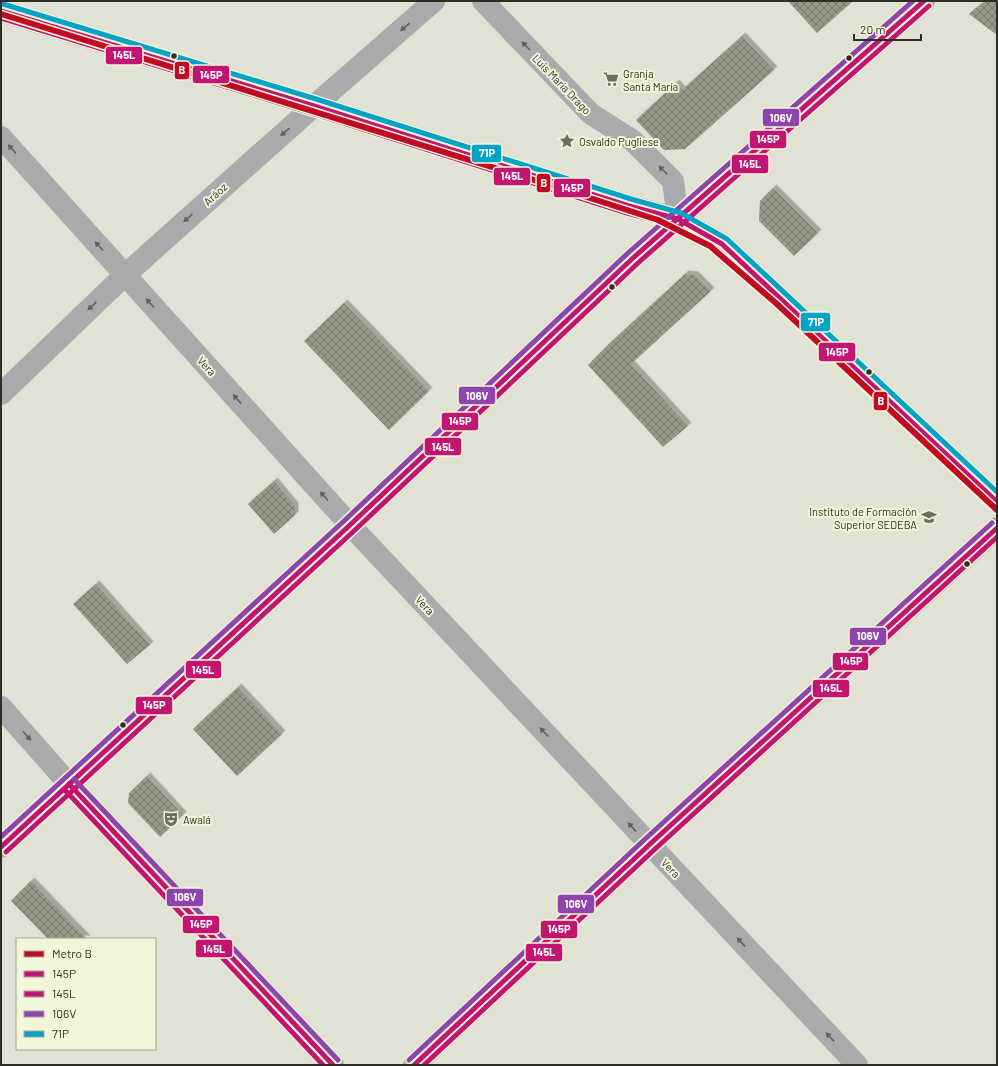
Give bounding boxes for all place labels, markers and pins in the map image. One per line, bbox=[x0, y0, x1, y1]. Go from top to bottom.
unlabelled marker bbox=[169, 51, 179, 61]
unlabelled marker bbox=[844, 53, 854, 63]
place label: Granja Santa María bbox=[623, 67, 678, 93]
supermarket icon: Granja Santa María bbox=[602, 70, 620, 88]
place icon: Osvaldo Pugliese bbox=[558, 132, 576, 150]
place label: Osvaldo Pugliese bbox=[579, 135, 659, 148]
unlabelled marker bbox=[607, 282, 617, 292]
unlabelled marker bbox=[864, 367, 874, 377]
place label: Instituto de Formación Superior SEDEBA bbox=[809, 505, 917, 531]
school or university icon: Instituto de Formación Superior SEDEBA bbox=[920, 508, 938, 526]
unlabelled marker bbox=[962, 559, 972, 569]
unlabelled marker bbox=[118, 720, 128, 730]
theatre icon: Awalá bbox=[162, 810, 180, 828]
place label: Awalá bbox=[183, 813, 211, 826]

